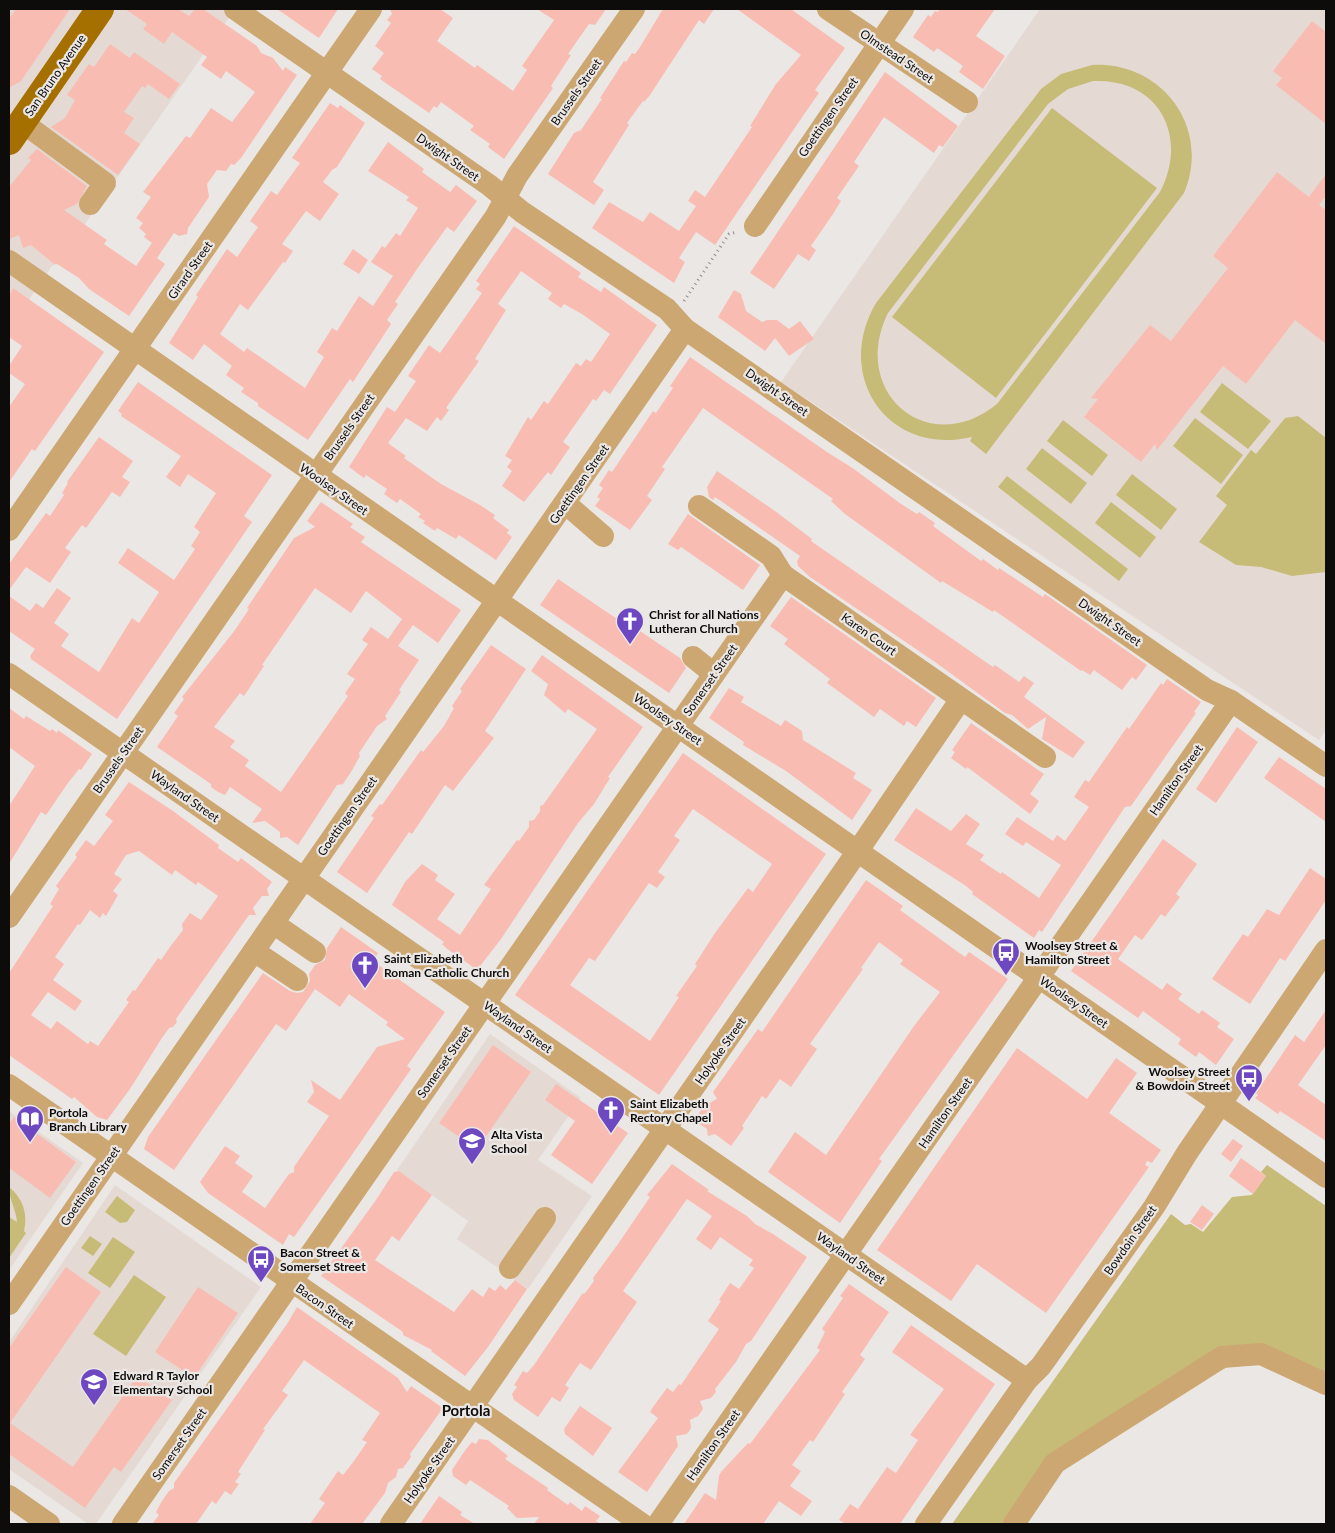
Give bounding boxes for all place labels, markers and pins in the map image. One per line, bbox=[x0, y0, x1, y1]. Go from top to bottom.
church icon: Christ for all Nations Lutheran Church bbox=[615, 606, 645, 645]
place label: Christ for all Nations Lutheran Church bbox=[649, 607, 759, 636]
bus stop icon: Woolsey Street & Hamilton Street bbox=[991, 937, 1021, 976]
place label: Woolsey Street & Hamilton Street bbox=[1025, 938, 1118, 967]
church icon: Saint Elizabeth Roman Catholic Church bbox=[350, 950, 380, 989]
place label: Saint Elizabeth Roman Catholic Church bbox=[384, 951, 509, 980]
bus stop icon: Woolsey Street & Bowdoin Street bbox=[1234, 1063, 1264, 1102]
place label: Woolsey Street & Bowdoin Street bbox=[1136, 1064, 1231, 1093]
church icon: Saint Elizabeth Rectory Chapel bbox=[596, 1095, 626, 1134]
place label: Saint Elizabeth Rectory Chapel bbox=[630, 1096, 711, 1125]
library icon: Portola Branch Library bbox=[15, 1104, 45, 1143]
place label: Portola Branch Library bbox=[49, 1105, 128, 1134]
school or university icon: Alta Vista School bbox=[457, 1126, 487, 1165]
place label: Alta Vista School bbox=[490, 1127, 543, 1156]
bus stop icon: Bacon Street & Somerset Street bbox=[246, 1244, 276, 1283]
place label: Bacon Street & Somerset Street bbox=[280, 1245, 366, 1274]
school or university icon: Edward R Taylor Elementary School bbox=[79, 1367, 109, 1406]
place label: Edward R Taylor Elementary School bbox=[113, 1368, 212, 1397]

